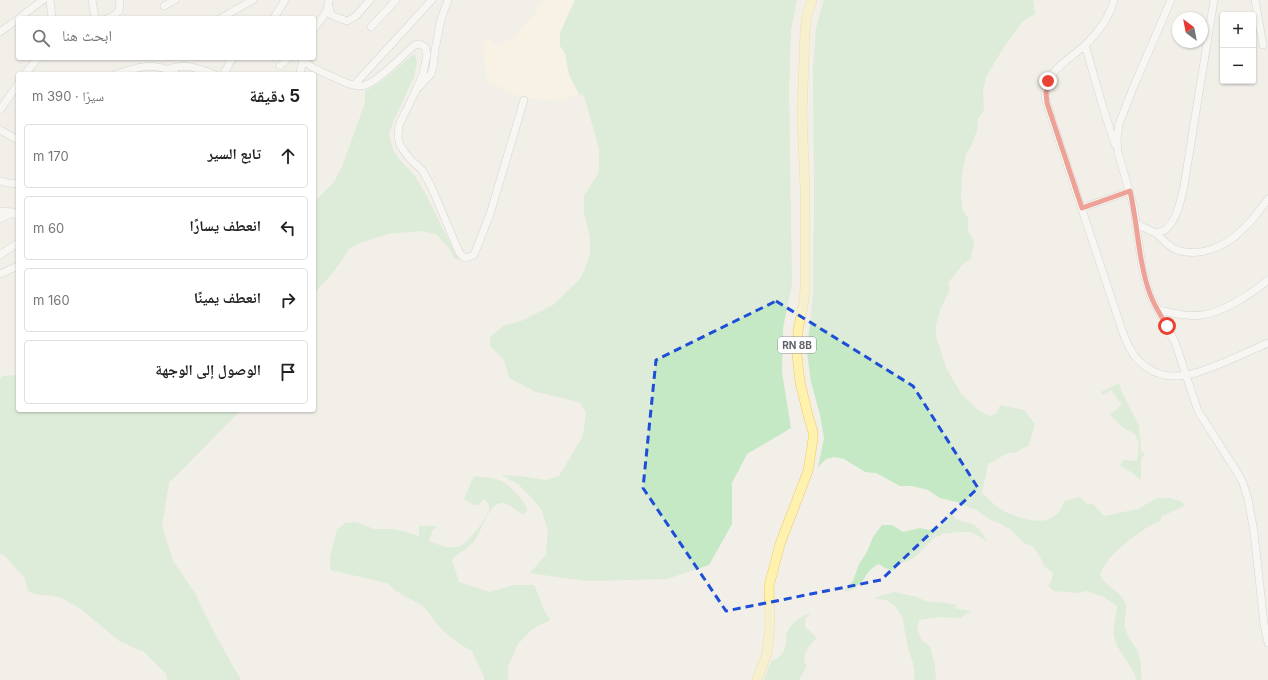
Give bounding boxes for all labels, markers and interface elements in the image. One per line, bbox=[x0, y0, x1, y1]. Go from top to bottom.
north arrow bbox=[1172, 12, 1208, 48]
map controls bbox=[1220, 12, 1256, 84]
button: + bbox=[1220, 12, 1256, 48]
search box bbox=[16, 16, 316, 60]
text: ابحث هنا bbox=[62, 26, 112, 45]
icon: search bbox=[30, 27, 52, 49]
button: − bbox=[1220, 48, 1256, 84]
route end bbox=[1039, 72, 1057, 90]
text: 5 دقيقة bbox=[249, 86, 300, 106]
text: سيرًا · 390 m bbox=[32, 88, 104, 104]
text: تابع السير bbox=[207, 144, 261, 163]
icon: ahead bbox=[277, 145, 299, 167]
text: 170 m bbox=[33, 148, 69, 164]
text: انعطف يسارًا bbox=[189, 216, 261, 235]
icon: left bbox=[277, 217, 299, 239]
text: 60 m bbox=[33, 220, 64, 236]
text: انعطف يمينًا bbox=[194, 288, 261, 307]
icon: right bbox=[277, 289, 299, 311]
text: 160 m bbox=[33, 292, 70, 308]
route start bbox=[1158, 317, 1176, 335]
road number: RN 8B bbox=[778, 337, 816, 353]
text: الوصول إلى الوجهة bbox=[155, 360, 261, 379]
icon: arrive bbox=[277, 361, 299, 383]

